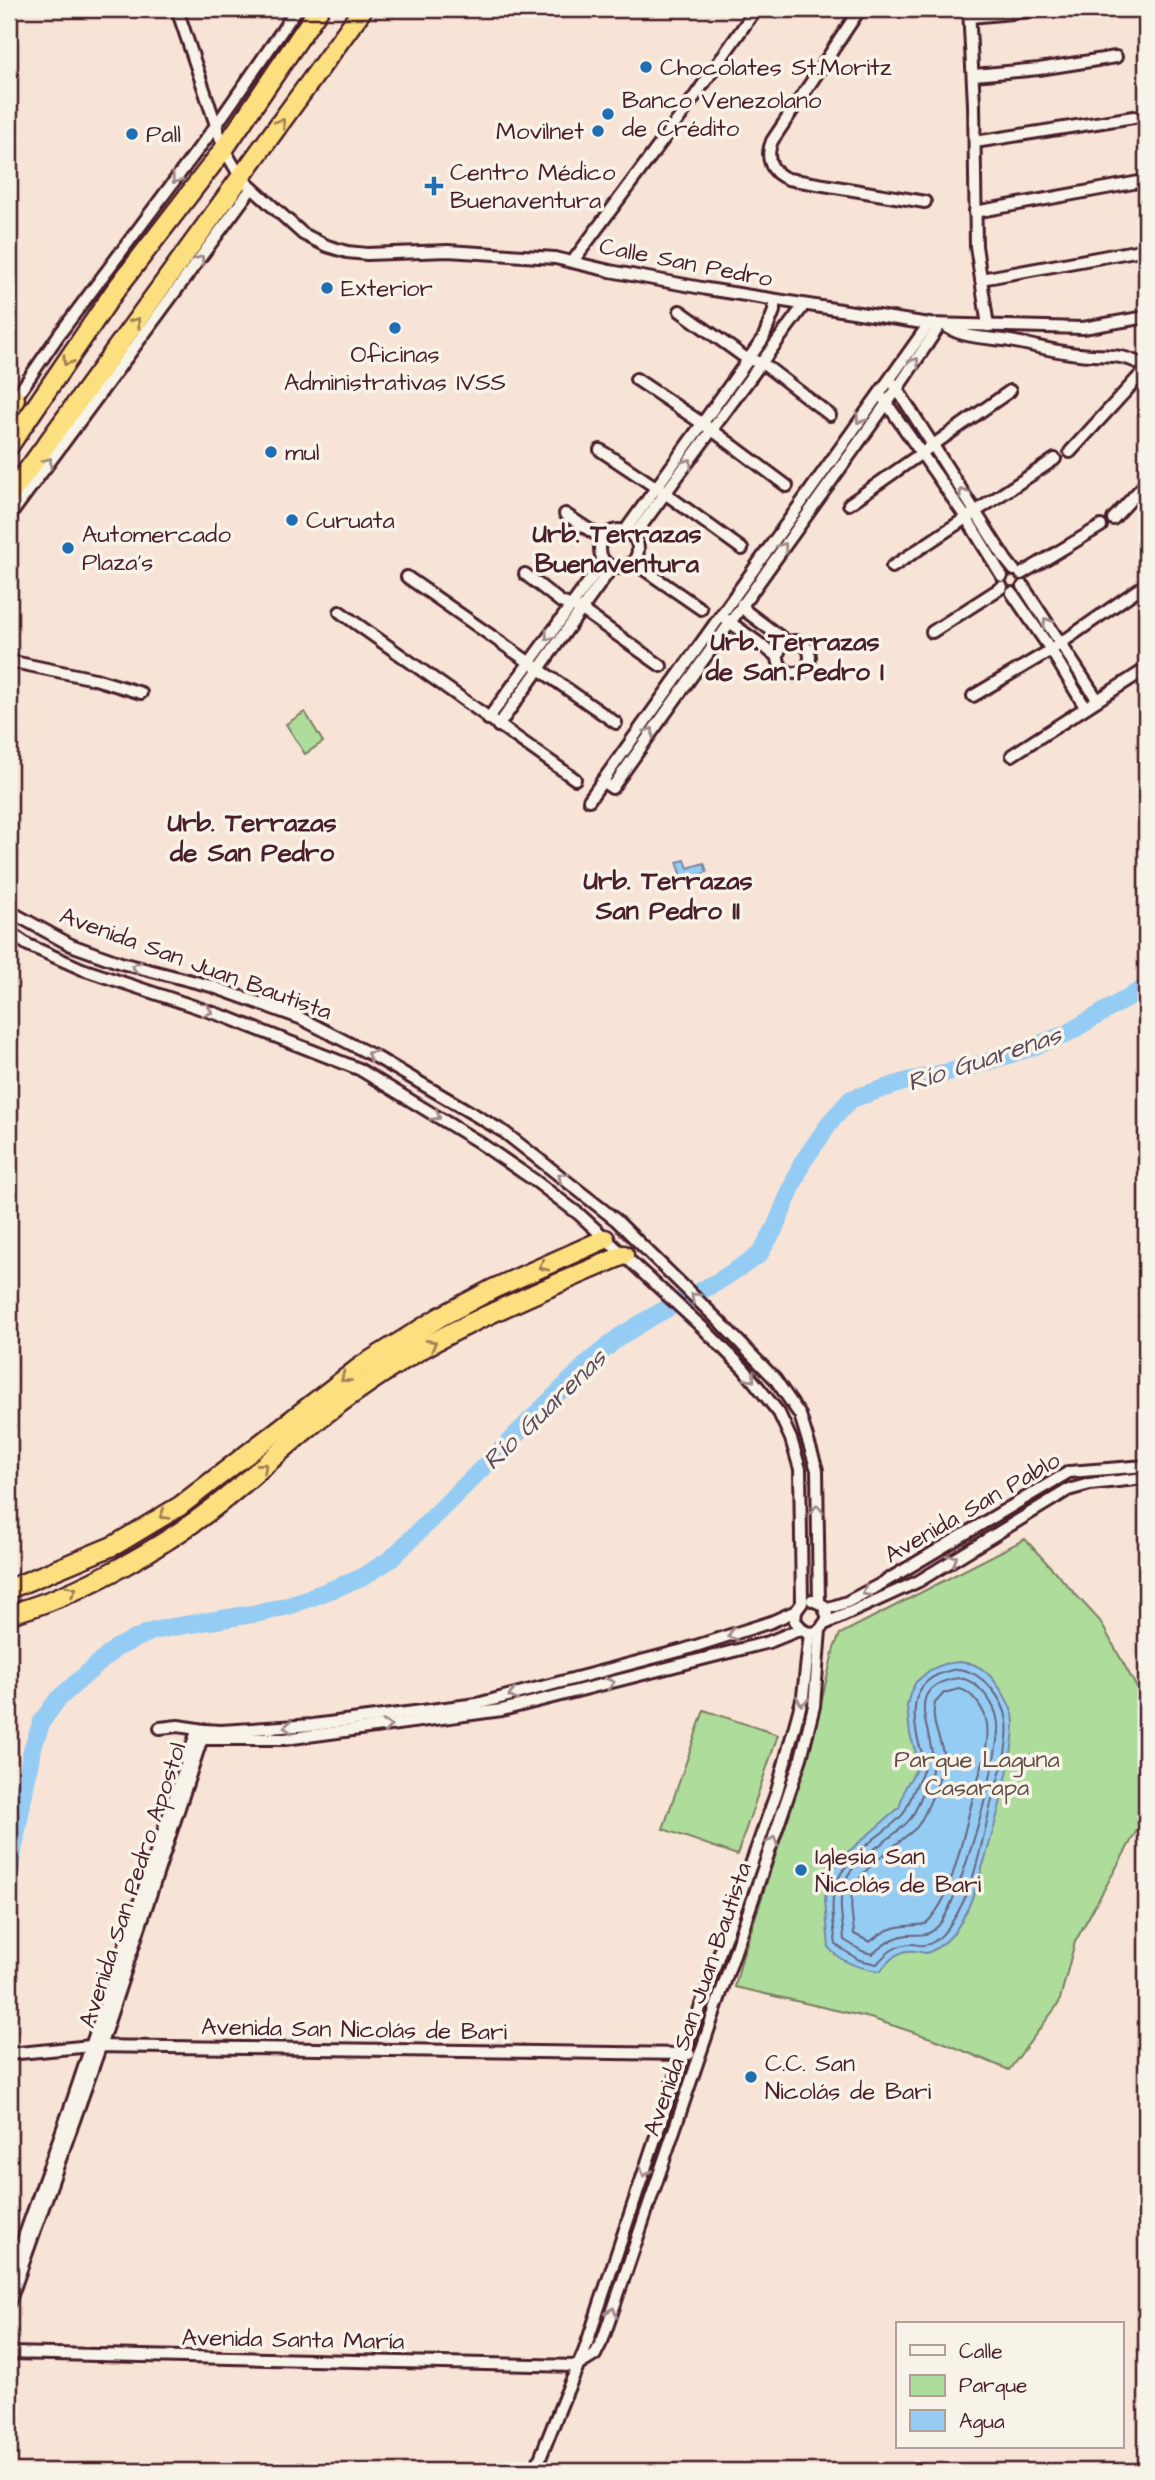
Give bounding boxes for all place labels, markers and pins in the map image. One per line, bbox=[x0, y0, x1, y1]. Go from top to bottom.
place label: Chocolates St.Moritz bbox=[660, 51, 892, 85]
marker: Chocolates St.Moritz bbox=[638, 59, 654, 75]
place label: Banco Venezolano de Crédito bbox=[622, 84, 822, 146]
marker: Banco Venezolano de Crédito bbox=[600, 106, 616, 122]
place label: Movilnet bbox=[496, 115, 584, 149]
place label: Pall bbox=[146, 118, 181, 152]
marker: Movilnet bbox=[590, 123, 606, 139]
marker: Pall bbox=[124, 126, 140, 142]
place label: Centro Médico Buenaventura bbox=[450, 156, 616, 218]
marker: Centro Médico Buenaventura bbox=[424, 176, 444, 196]
place label: Exterior bbox=[341, 272, 433, 306]
marker: Exterior bbox=[319, 280, 335, 296]
marker: Oficinas Administrativas IVSS bbox=[387, 320, 403, 336]
place label: Oficinas Administrativas IVSS bbox=[284, 338, 506, 400]
place label: mul bbox=[285, 436, 320, 470]
marker: mul bbox=[263, 444, 279, 460]
place label: Curuata bbox=[306, 504, 395, 538]
marker: Curuata bbox=[284, 512, 300, 528]
place label: Automercado Plaza's bbox=[82, 518, 231, 580]
marker: Automercado Plaza's bbox=[60, 540, 76, 556]
place label: Iglesia San Nicolás de Bari bbox=[815, 1840, 981, 1902]
marker: Iglesia San Nicolás de Bari bbox=[793, 1862, 809, 1878]
place label: C.C. San Nicolás de Bari bbox=[765, 2047, 931, 2109]
marker: C.C. San Nicolás de Bari bbox=[743, 2069, 759, 2085]

